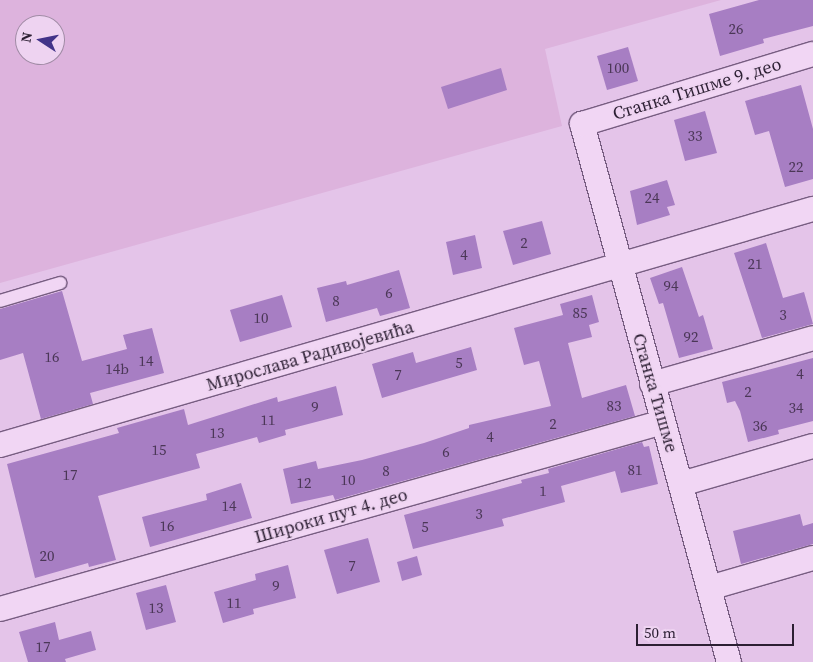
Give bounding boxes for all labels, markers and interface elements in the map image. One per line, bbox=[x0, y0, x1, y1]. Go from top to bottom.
north arrow bbox=[15, 15, 65, 65]
house number: 26 bbox=[729, 20, 743, 38]
text: N bbox=[15, 30, 37, 44]
street label: Станка Тишме 9. део bbox=[610, 53, 784, 125]
house number: 100 bbox=[607, 59, 629, 77]
house number: 33 bbox=[688, 127, 702, 145]
house number: 22 bbox=[789, 158, 803, 176]
house number: 24 bbox=[645, 189, 659, 207]
house number: 2 bbox=[520, 234, 528, 252]
house number: 4 bbox=[460, 246, 468, 264]
house number: 21 bbox=[748, 255, 762, 273]
house number: 94 bbox=[664, 277, 678, 295]
house number: 6 bbox=[385, 284, 393, 302]
house number: 8 bbox=[332, 292, 340, 310]
house number: 85 bbox=[573, 304, 587, 322]
house number: 3 bbox=[779, 306, 787, 324]
house number: 10 bbox=[254, 309, 268, 327]
street label: Мирослава Радивојевића bbox=[204, 316, 416, 396]
house number: 92 bbox=[684, 328, 698, 346]
street label: Станка Тишме bbox=[628, 331, 682, 455]
house number: 16 bbox=[45, 348, 59, 366]
house number: 14 bbox=[139, 352, 153, 370]
house number: 5 bbox=[455, 354, 463, 372]
house number: 14b bbox=[105, 360, 129, 378]
house number: 4 bbox=[796, 365, 804, 383]
house number: 7 bbox=[394, 366, 402, 384]
house number: 2 bbox=[744, 383, 752, 401]
house number: 83 bbox=[607, 397, 621, 415]
house number: 9 bbox=[311, 398, 319, 416]
house number: 34 bbox=[789, 399, 803, 417]
house number: 11 bbox=[261, 411, 275, 429]
house number: 2 bbox=[549, 415, 557, 433]
house number: 36 bbox=[753, 417, 767, 435]
house number: 13 bbox=[210, 424, 224, 442]
house number: 4 bbox=[486, 428, 494, 446]
house number: 15 bbox=[152, 441, 166, 459]
house number: 6 bbox=[442, 443, 450, 461]
house number: 81 bbox=[628, 461, 642, 479]
house number: 8 bbox=[382, 462, 390, 480]
house number: 17 bbox=[63, 466, 77, 484]
house number: 10 bbox=[341, 471, 355, 489]
house number: 12 bbox=[297, 474, 311, 492]
house number: 1 bbox=[539, 482, 547, 500]
street label: Широки пут 4. део bbox=[252, 484, 410, 548]
house number: 14 bbox=[222, 497, 236, 515]
house number: 3 bbox=[475, 505, 483, 523]
house number: 16 bbox=[160, 517, 174, 535]
house number: 5 bbox=[421, 518, 429, 536]
house number: 20 bbox=[40, 547, 54, 565]
house number: 7 bbox=[348, 557, 356, 575]
house number: 9 bbox=[272, 577, 280, 595]
house number: 11 bbox=[227, 594, 241, 612]
house number: 13 bbox=[149, 599, 163, 617]
scale bar bbox=[638, 614, 796, 646]
text: 50 m bbox=[644, 622, 676, 643]
house number: 17 bbox=[36, 638, 50, 656]

